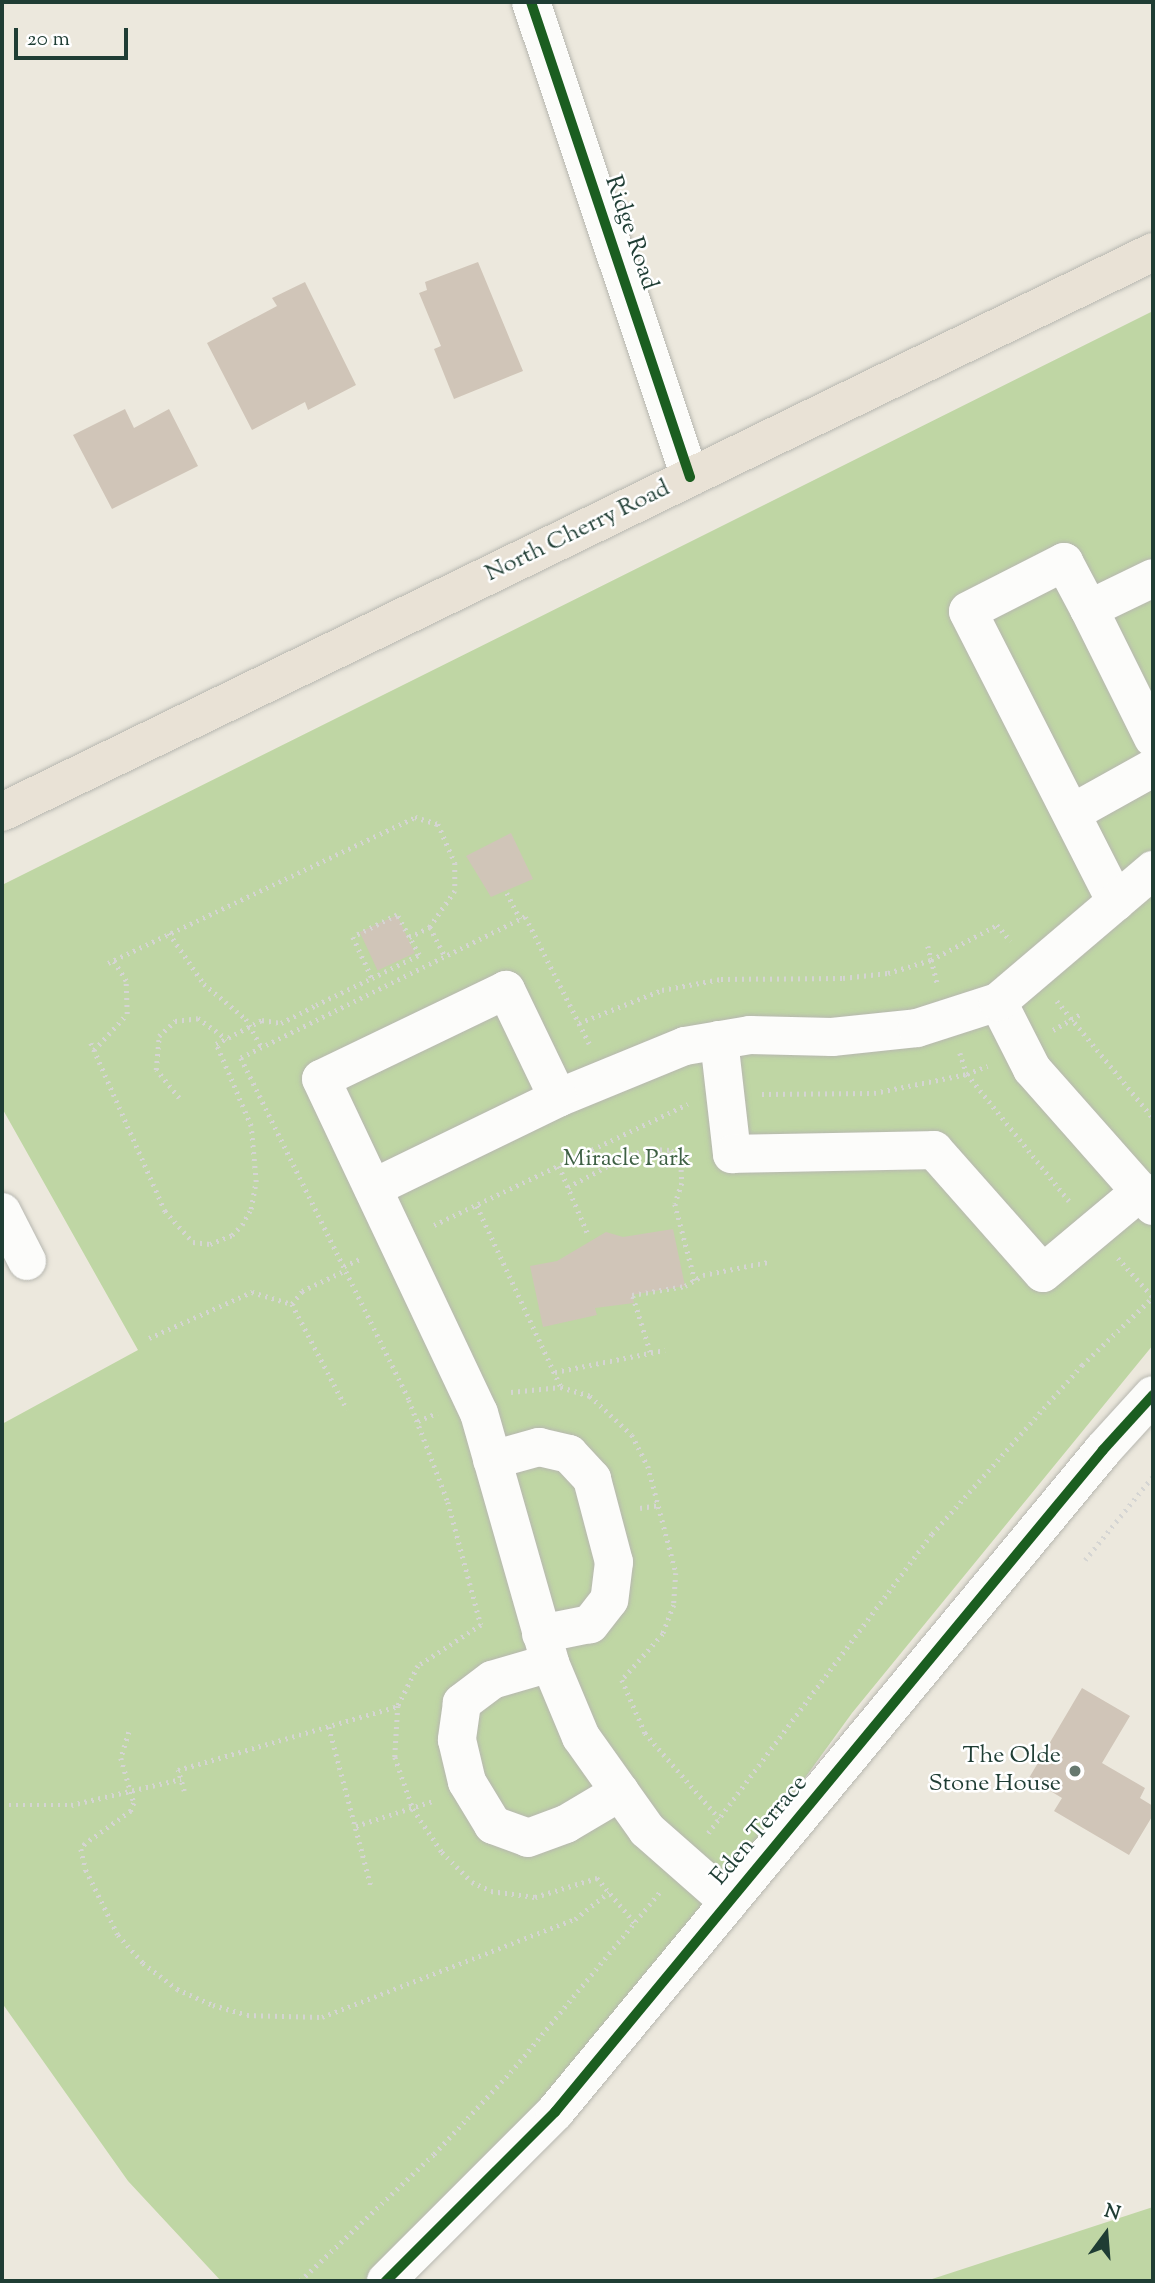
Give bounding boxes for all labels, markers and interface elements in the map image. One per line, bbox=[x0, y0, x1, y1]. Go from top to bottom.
scale bar bbox=[18, 14, 131, 58]
text: 20 m bbox=[27, 25, 70, 55]
street label: Ridge Road bbox=[597, 172, 663, 294]
street label: North Cherry Road bbox=[481, 475, 675, 589]
park label: Miracle Park bbox=[563, 1146, 691, 1174]
place label: The Olde Stone House bbox=[929, 1743, 1061, 1799]
marker: The Olde Stone House bbox=[1067, 1763, 1083, 1779]
street label: Eden Terrace bbox=[706, 1770, 814, 1892]
text: N bbox=[1101, 2198, 1123, 2228]
north arrow bbox=[1071, 2199, 1141, 2269]

